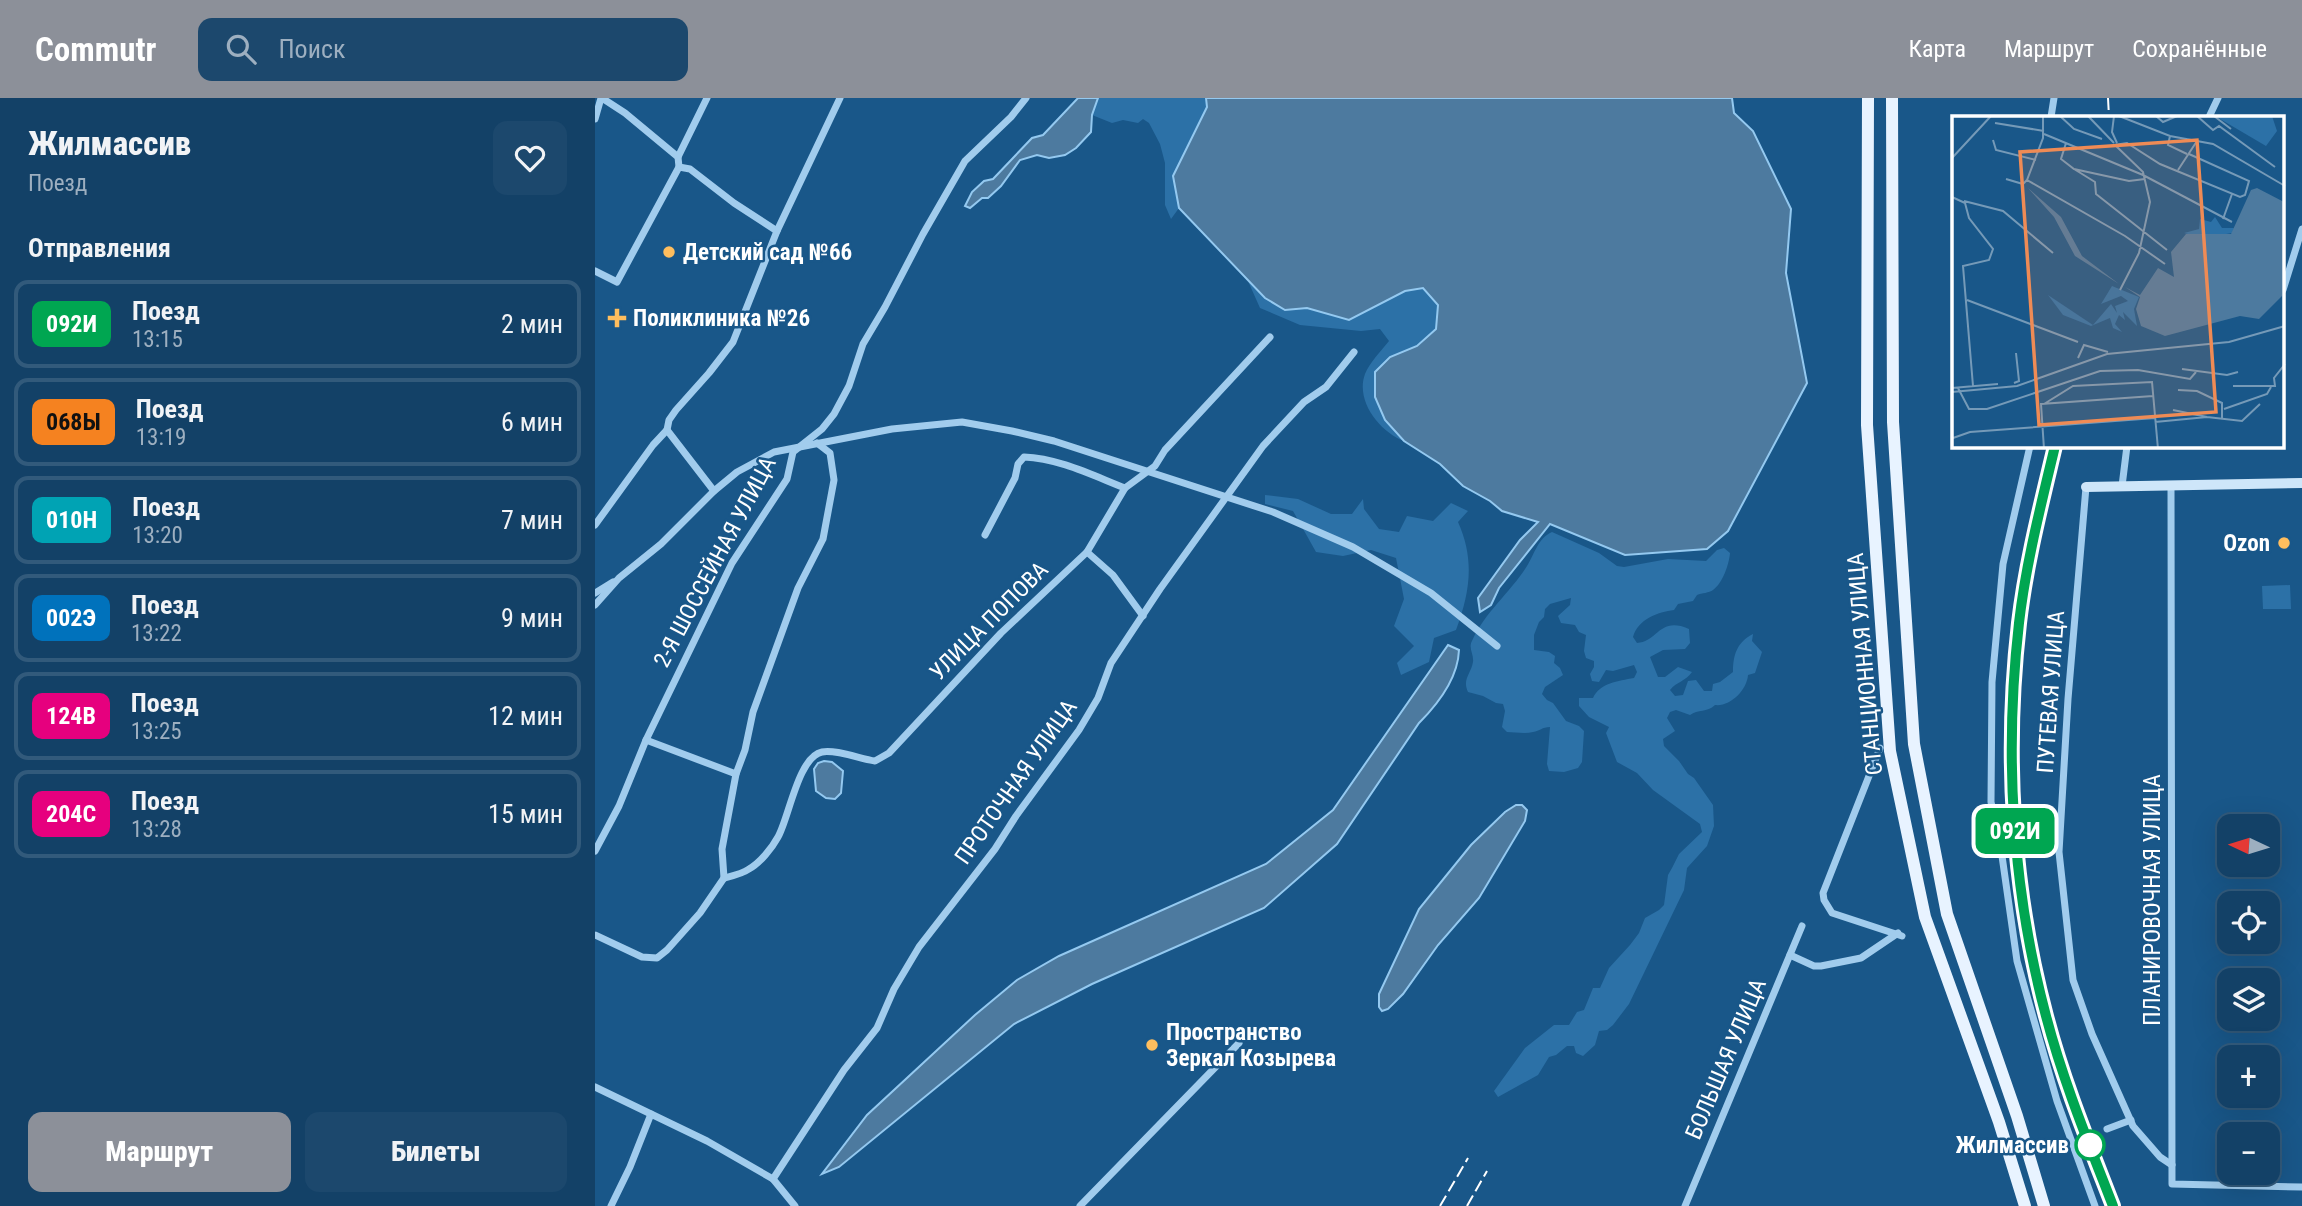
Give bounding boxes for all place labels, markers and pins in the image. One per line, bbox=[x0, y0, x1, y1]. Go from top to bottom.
place label: Детский сад №66 bbox=[683, 239, 852, 266]
marker: Детский сад №66 bbox=[661, 244, 677, 260]
place label: Поликлиника №26 bbox=[633, 305, 810, 332]
marker: Поликлиника №26 bbox=[607, 308, 627, 328]
place label: Ozon bbox=[2223, 530, 2270, 557]
marker: Ozon bbox=[2276, 535, 2292, 551]
place label: Пространство Зеркал Козырева bbox=[1166, 1019, 1336, 1072]
marker: Пространство Зеркал Козырева bbox=[1144, 1037, 1160, 1053]
marker: Жилмассив bbox=[2075, 1130, 2105, 1160]
place label: Жилмассив bbox=[1956, 1132, 2069, 1159]

